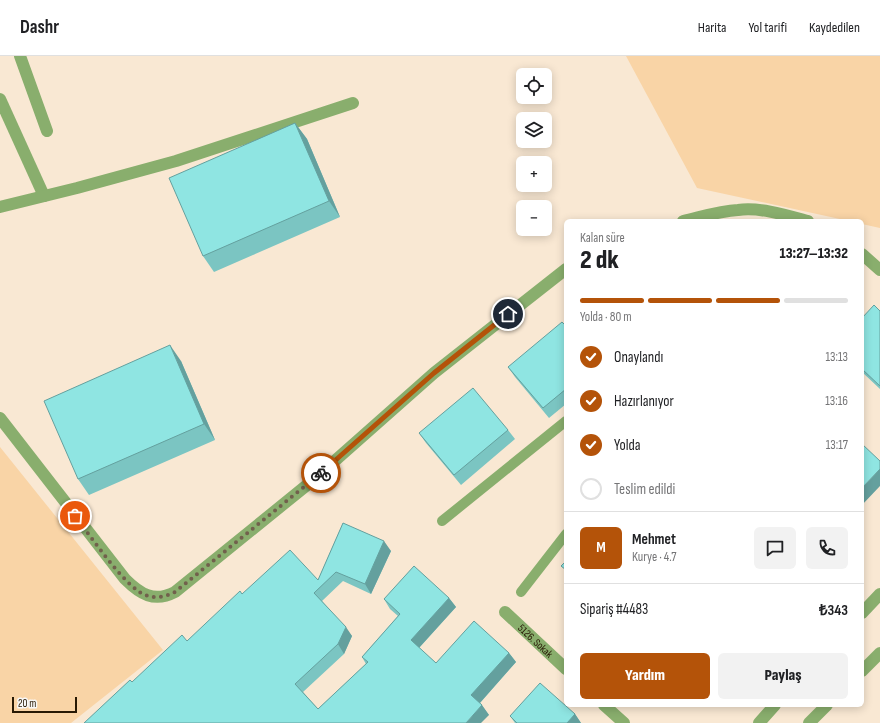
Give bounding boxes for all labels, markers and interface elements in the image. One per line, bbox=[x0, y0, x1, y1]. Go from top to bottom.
text: Dashr bbox=[20, 16, 59, 39]
text: Harita bbox=[698, 19, 726, 36]
text: Yol tarifi bbox=[748, 19, 787, 36]
text: Kaydedilen bbox=[809, 19, 860, 36]
map controls bbox=[516, 68, 552, 236]
button: locate bbox=[516, 68, 552, 104]
button: layers bbox=[516, 112, 552, 148]
button: + bbox=[516, 156, 552, 192]
button: − bbox=[516, 200, 552, 236]
text: Kalan süre bbox=[580, 230, 625, 246]
text: 13:27–13:32 bbox=[780, 244, 848, 263]
text: 2 dk bbox=[580, 245, 619, 276]
pin bbox=[491, 297, 525, 331]
icon: home bbox=[497, 303, 519, 325]
text: Yolda · 80 m bbox=[580, 309, 632, 325]
icon: check bbox=[580, 346, 602, 368]
text: Onaylandı bbox=[614, 348, 663, 367]
text: 13:13 bbox=[826, 349, 848, 365]
icon: check bbox=[580, 390, 602, 412]
text: Hazırlanıyor bbox=[614, 392, 674, 411]
text: 13:16 bbox=[825, 393, 848, 409]
icon: check bbox=[580, 434, 602, 456]
text: Yolda bbox=[614, 436, 641, 455]
text: 13:17 bbox=[826, 437, 848, 453]
courier bbox=[301, 453, 341, 493]
icon: bike bbox=[310, 462, 332, 484]
text: Teslim edildi bbox=[614, 480, 675, 499]
pin bbox=[58, 499, 92, 533]
icon: bag bbox=[64, 505, 86, 527]
button: chat bbox=[754, 527, 796, 569]
button: phone bbox=[806, 527, 848, 569]
text: Mehmet bbox=[632, 530, 676, 549]
text: M bbox=[596, 538, 606, 557]
text: Kurye · 4.7 bbox=[632, 549, 677, 565]
text: Sipariş #4483 bbox=[580, 600, 648, 619]
text: ₺343 bbox=[819, 601, 848, 620]
street label: 5126. Sokak bbox=[515, 621, 557, 661]
button: Yardım bbox=[580, 653, 710, 699]
button: Paylaş bbox=[718, 653, 848, 699]
scale bar bbox=[12, 695, 77, 714]
text: 20 m bbox=[18, 697, 36, 710]

